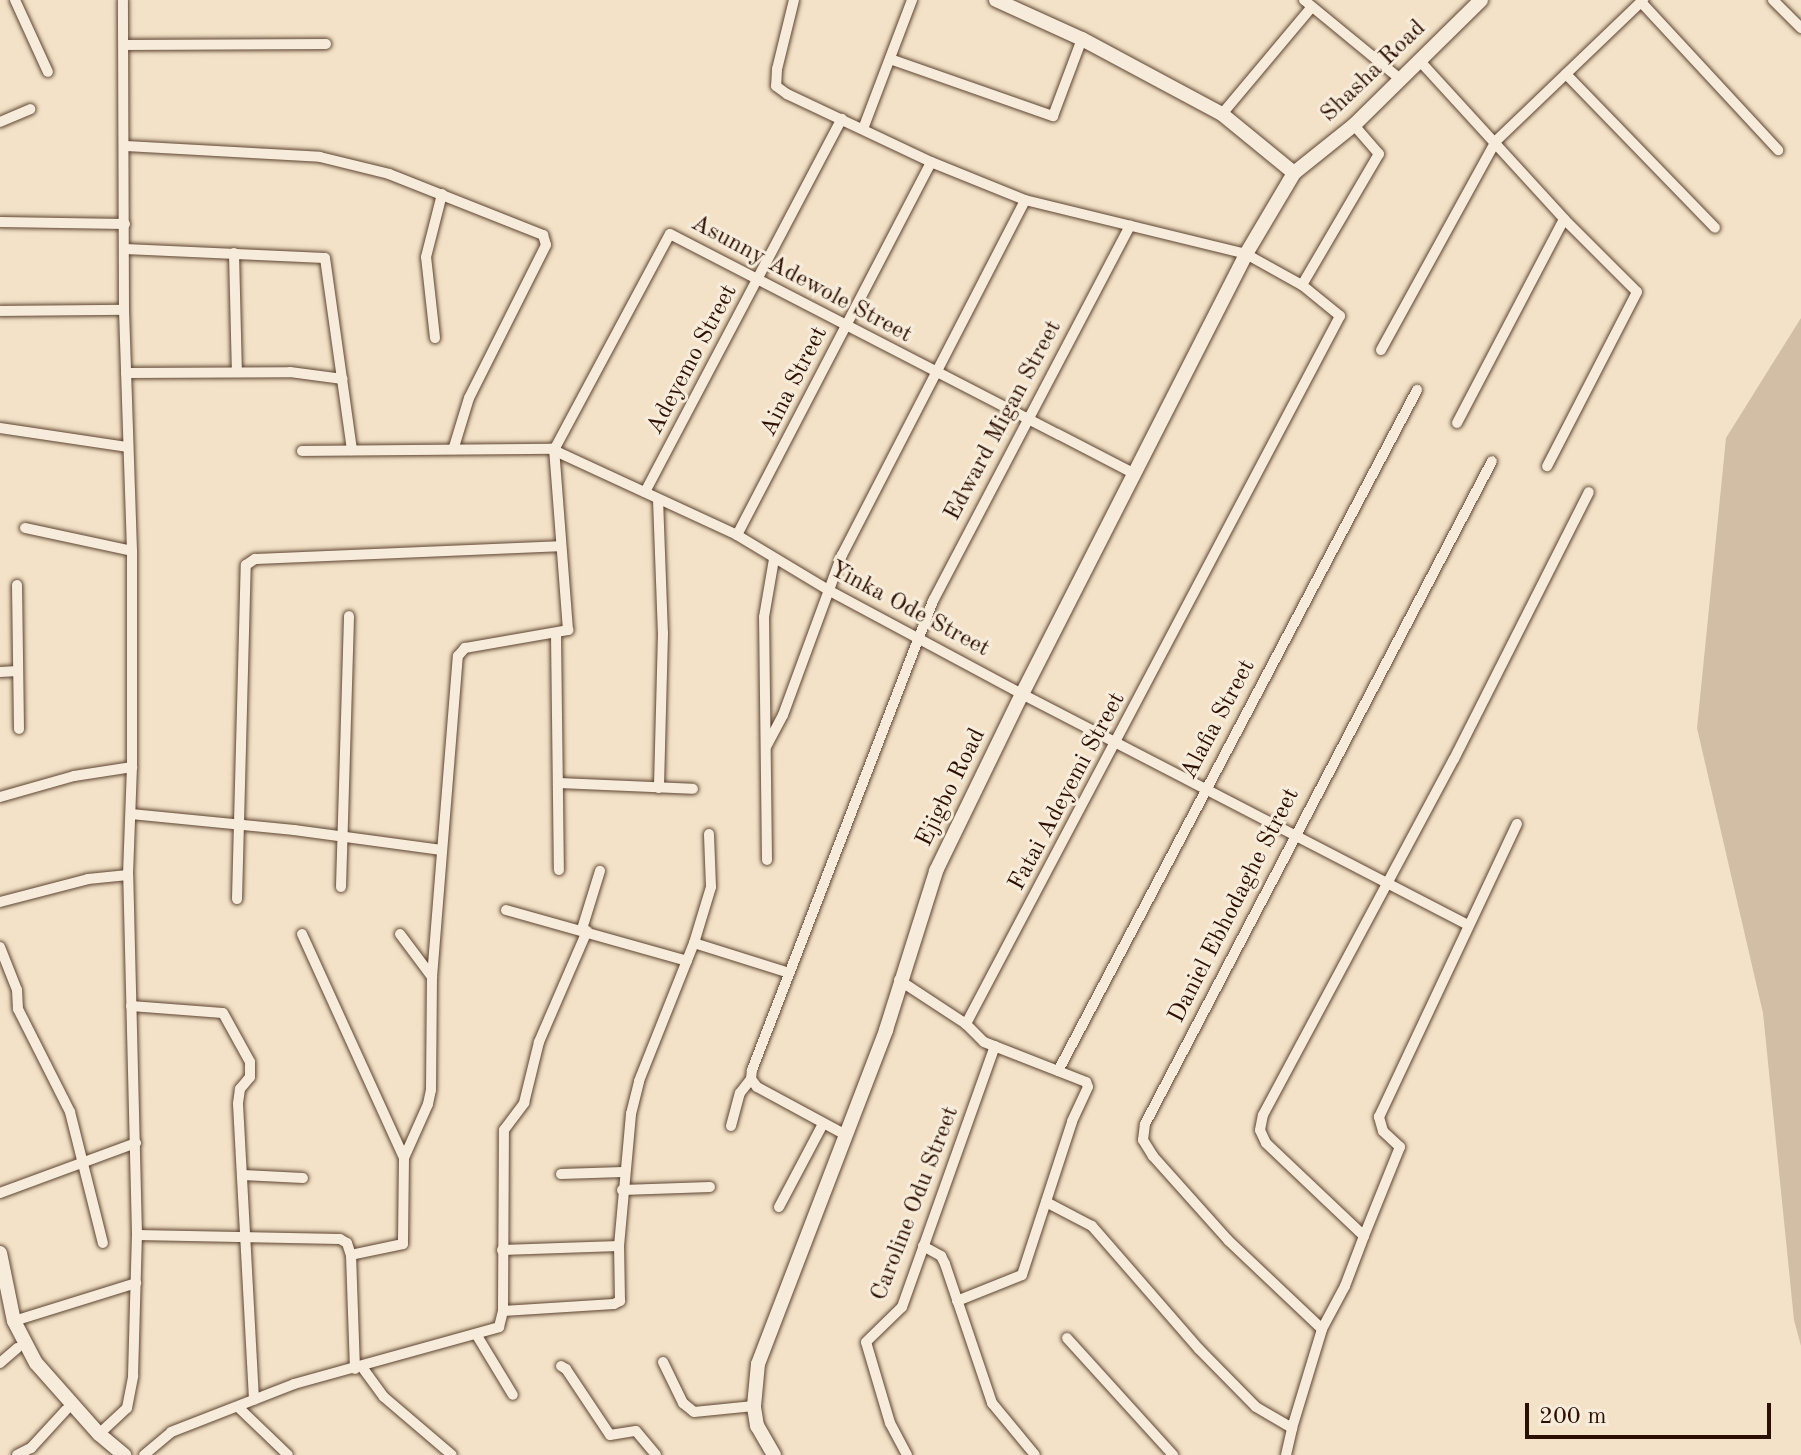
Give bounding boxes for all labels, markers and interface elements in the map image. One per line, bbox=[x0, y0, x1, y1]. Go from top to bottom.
street label: Shasha Road bbox=[1315, 15, 1433, 129]
street label: Asunny Adewole Street bbox=[686, 210, 916, 350]
street label: Adeyemo Street bbox=[641, 280, 745, 440]
street label: Edward Migan Street bbox=[939, 316, 1069, 526]
street label: Aina Street bbox=[755, 322, 835, 442]
street label: Yinka Ode Street bbox=[824, 556, 994, 664]
street label: Alafia Street bbox=[1175, 655, 1263, 785]
street label: Fatai Adeyemi Street bbox=[1004, 688, 1132, 896]
street label: Ejigbo Road bbox=[911, 724, 993, 852]
street label: Daniel Ebhodaghe Street bbox=[1163, 784, 1307, 1028]
street label: Caroline Odu Street bbox=[866, 1103, 966, 1305]
scale bar bbox=[1529, 1387, 1775, 1437]
text: 200 m bbox=[1539, 1405, 1607, 1429]

